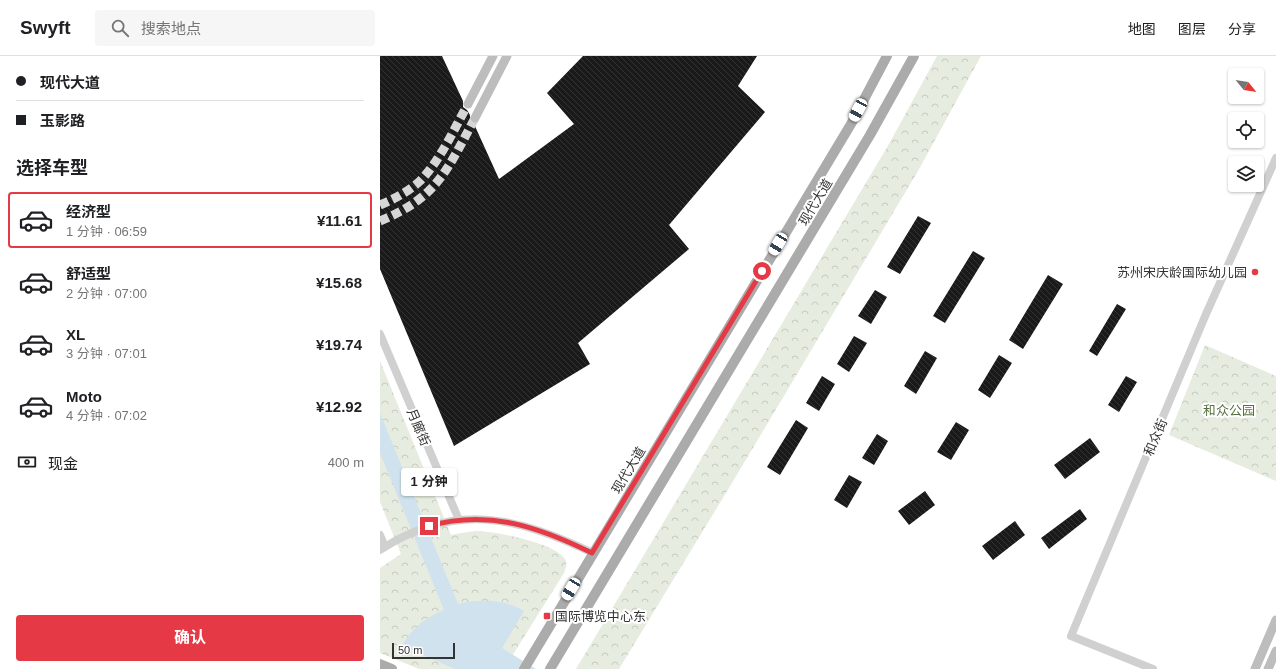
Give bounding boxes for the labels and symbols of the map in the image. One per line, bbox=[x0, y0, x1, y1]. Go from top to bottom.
north arrow bbox=[1228, 68, 1264, 104]
car bbox=[847, 97, 869, 123]
street label: 现代大道 bbox=[796, 176, 835, 228]
car bbox=[767, 231, 789, 257]
route start bbox=[753, 262, 771, 280]
place label: 苏州宋庆龄国际幼儿园 bbox=[1117, 265, 1247, 280]
marker: 苏州宋庆龄国际幼儿园 bbox=[1250, 267, 1260, 277]
park label: 和众公园 bbox=[1203, 403, 1255, 418]
street label: 月廊街 bbox=[404, 406, 433, 448]
street label: 和众街 bbox=[1141, 416, 1170, 458]
street label: 现代大道 bbox=[609, 444, 648, 496]
callout: 1 分钟 bbox=[401, 468, 457, 496]
route end bbox=[420, 517, 438, 535]
car bbox=[560, 576, 582, 602]
place label: 国际博览中心东 bbox=[555, 609, 646, 624]
marker: 国际博览中心东 bbox=[542, 611, 552, 621]
scale bar bbox=[392, 641, 455, 660]

